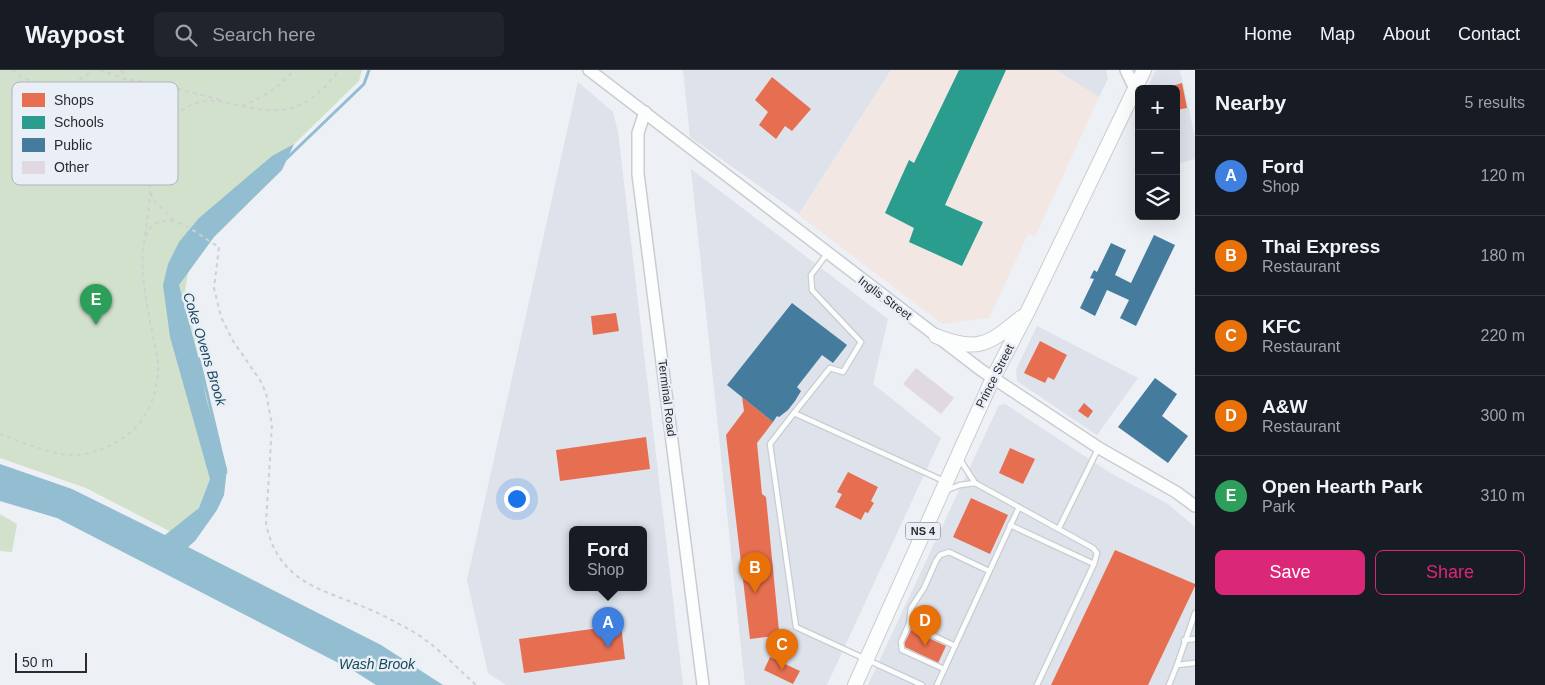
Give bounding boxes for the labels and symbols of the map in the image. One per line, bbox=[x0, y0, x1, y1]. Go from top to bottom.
legend bbox=[12, 82, 178, 185]
text: Shops bbox=[54, 92, 94, 108]
text: Schools bbox=[54, 114, 104, 130]
text: Public bbox=[54, 137, 92, 153]
text: Other bbox=[54, 159, 89, 175]
street label: Inglis Street bbox=[855, 273, 915, 323]
pin: E bbox=[80, 284, 112, 325]
water label: Coke Ovens Brook bbox=[180, 290, 230, 408]
street label: Prince Street bbox=[973, 341, 1017, 410]
street label: Terminal Road bbox=[655, 359, 679, 437]
your location bbox=[504, 486, 530, 512]
road number: NS 4 bbox=[906, 522, 940, 540]
pin: B bbox=[739, 552, 771, 593]
pin: D bbox=[909, 605, 941, 646]
pin: A bbox=[592, 607, 624, 648]
pin: C bbox=[766, 629, 798, 670]
scale bar bbox=[15, 650, 88, 673]
water label: Wash Brook bbox=[339, 656, 416, 672]

